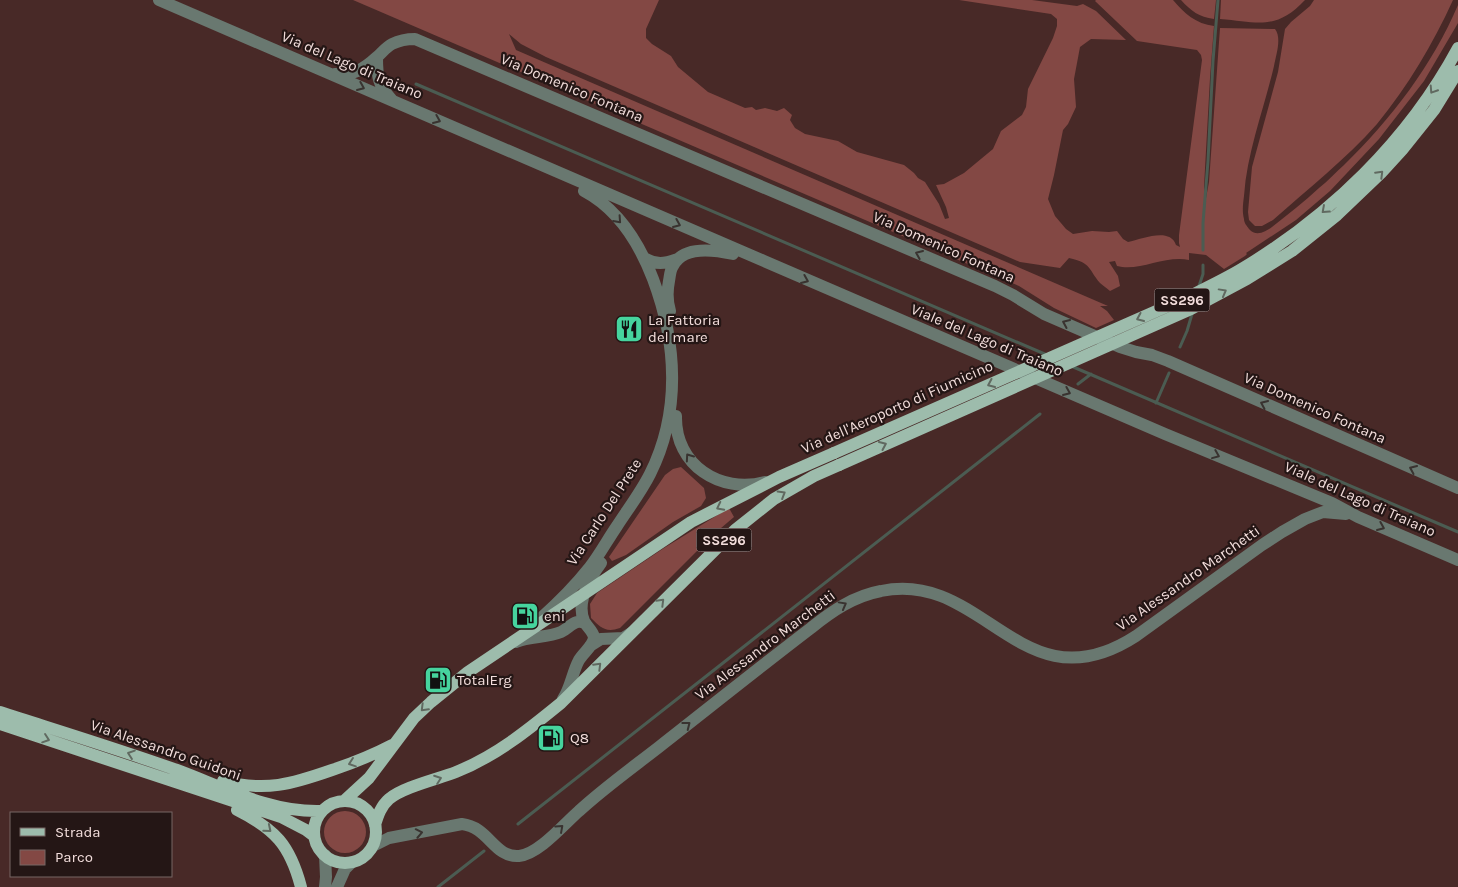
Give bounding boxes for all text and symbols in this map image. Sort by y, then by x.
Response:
street label: Via del Lago di Traiano [279,27,425,103]
street label: Via Domenico Fontana [498,50,646,126]
one-way arrow [356,81,365,92]
one-way arrow [1430,84,1439,93]
one-way arrow [432,113,441,124]
one-way arrow [1374,171,1383,180]
one-way arrow [1321,204,1330,213]
street label: Via Domenico Fontana [870,208,1018,286]
one-way arrow [613,214,622,223]
one-way arrow [672,218,681,229]
one-way arrow [915,249,924,260]
one-way arrow [800,273,809,284]
road number: SS296 [1154,288,1210,312]
one-way arrow [1218,289,1227,299]
street label: Viale del Lago di Traiano [908,300,1066,380]
place label: La Fattoria del mare [648,311,720,346]
one-way arrow [1136,312,1145,323]
restaurant icon: La Fattoria del mare [614,314,644,344]
one-way arrow [1062,319,1071,330]
street label: Via dell'Aeroporto di Fiumicino [798,357,996,457]
street label: Via Domenico Fontana [1241,369,1389,447]
one-way arrow [987,377,996,388]
one-way arrow [1062,385,1071,396]
one-way arrow [1260,399,1269,410]
one-way arrow [878,441,887,452]
one-way arrow [1211,449,1220,459]
one-way arrow [686,453,695,463]
street label: Via Carlo Del Prete [563,455,645,569]
street label: Viale del Lago di Traiano [1282,458,1438,540]
one-way arrow [1409,464,1418,475]
one-way arrow [776,491,785,501]
one-way arrow [717,501,726,511]
one-way arrow [1376,521,1385,531]
street label: Via Alessandro Marchetti [1113,522,1263,634]
road number: SS296 [696,528,752,552]
street label: Via Alessandro Marchetti [691,586,839,704]
one-way arrow [655,599,664,608]
fuel station icon: eni [510,601,540,631]
one-way arrow [838,602,847,612]
place label: eni [544,607,565,625]
one-way arrow [592,663,601,672]
fuel station icon: TotalErg [423,665,453,695]
place label: TotalErg [457,671,512,689]
one-way arrow [421,702,430,711]
street label: Via Alessandro Guidoni [88,716,244,784]
fuel station icon: Q8 [536,723,566,753]
one-way arrow [681,723,690,731]
place label: Q8 [570,729,589,747]
one-way arrow [41,734,50,744]
one-way arrow [127,750,135,760]
one-way arrow [348,758,356,768]
one-way arrow [433,774,442,784]
legend [10,812,172,877]
text: Strada [55,823,101,841]
one-way arrow [262,823,271,832]
one-way arrow [555,824,564,833]
one-way arrow [415,828,424,838]
text: Parco [55,848,93,866]

